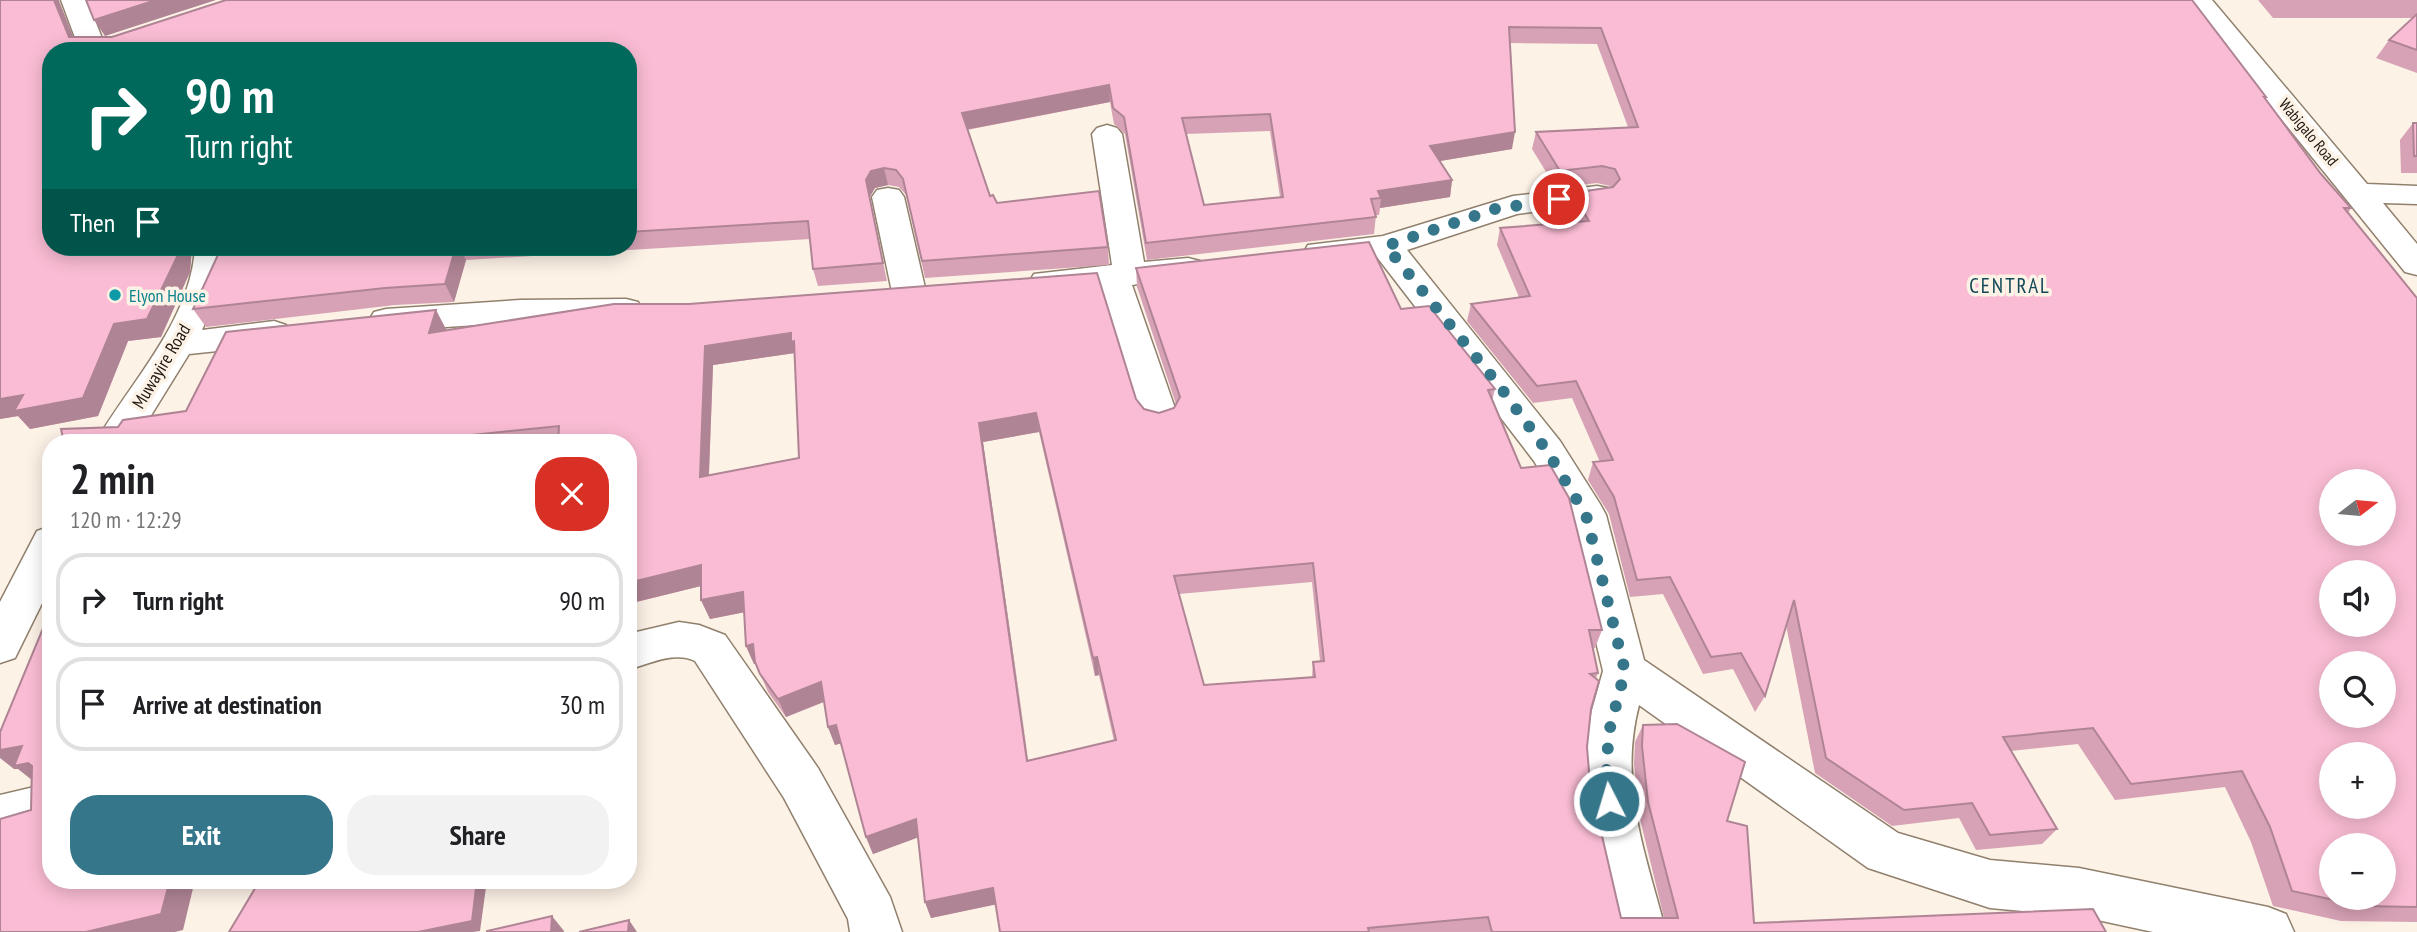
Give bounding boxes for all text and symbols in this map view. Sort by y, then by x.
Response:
text: 90 m [185,63,274,127]
icon: right [70,70,161,161]
street label: Wabigalo Road [2275,94,2343,170]
text: Turn right [185,125,293,167]
pin [1529,169,1589,229]
icon: arrive [1540,180,1578,218]
icon: arrive [129,203,167,241]
text: Then [70,206,115,239]
district label: CENTRAL [1969,272,2051,299]
place label: Elyon House [129,284,206,307]
marker: Elyon House [107,287,123,303]
street label: Muwayire Road [127,320,195,412]
text: 2 min [70,451,155,506]
button: close [535,457,609,531]
north arrow [2319,469,2396,546]
map controls [2319,469,2396,910]
text: 120 m · 12:29 [70,505,182,534]
button: sound [2319,560,2396,637]
icon: right [74,581,112,619]
text: Turn right [133,584,224,617]
text: 90 m [559,584,605,617]
button: search [2319,651,2396,728]
icon: arrive [74,685,112,723]
text: Arrive at destination [133,688,322,721]
text: 30 m [559,688,605,721]
button: + [2319,742,2396,819]
position arrow [1572,764,1646,838]
button: Exit [70,795,333,875]
button: Share [347,795,609,875]
button: − [2319,833,2396,910]

